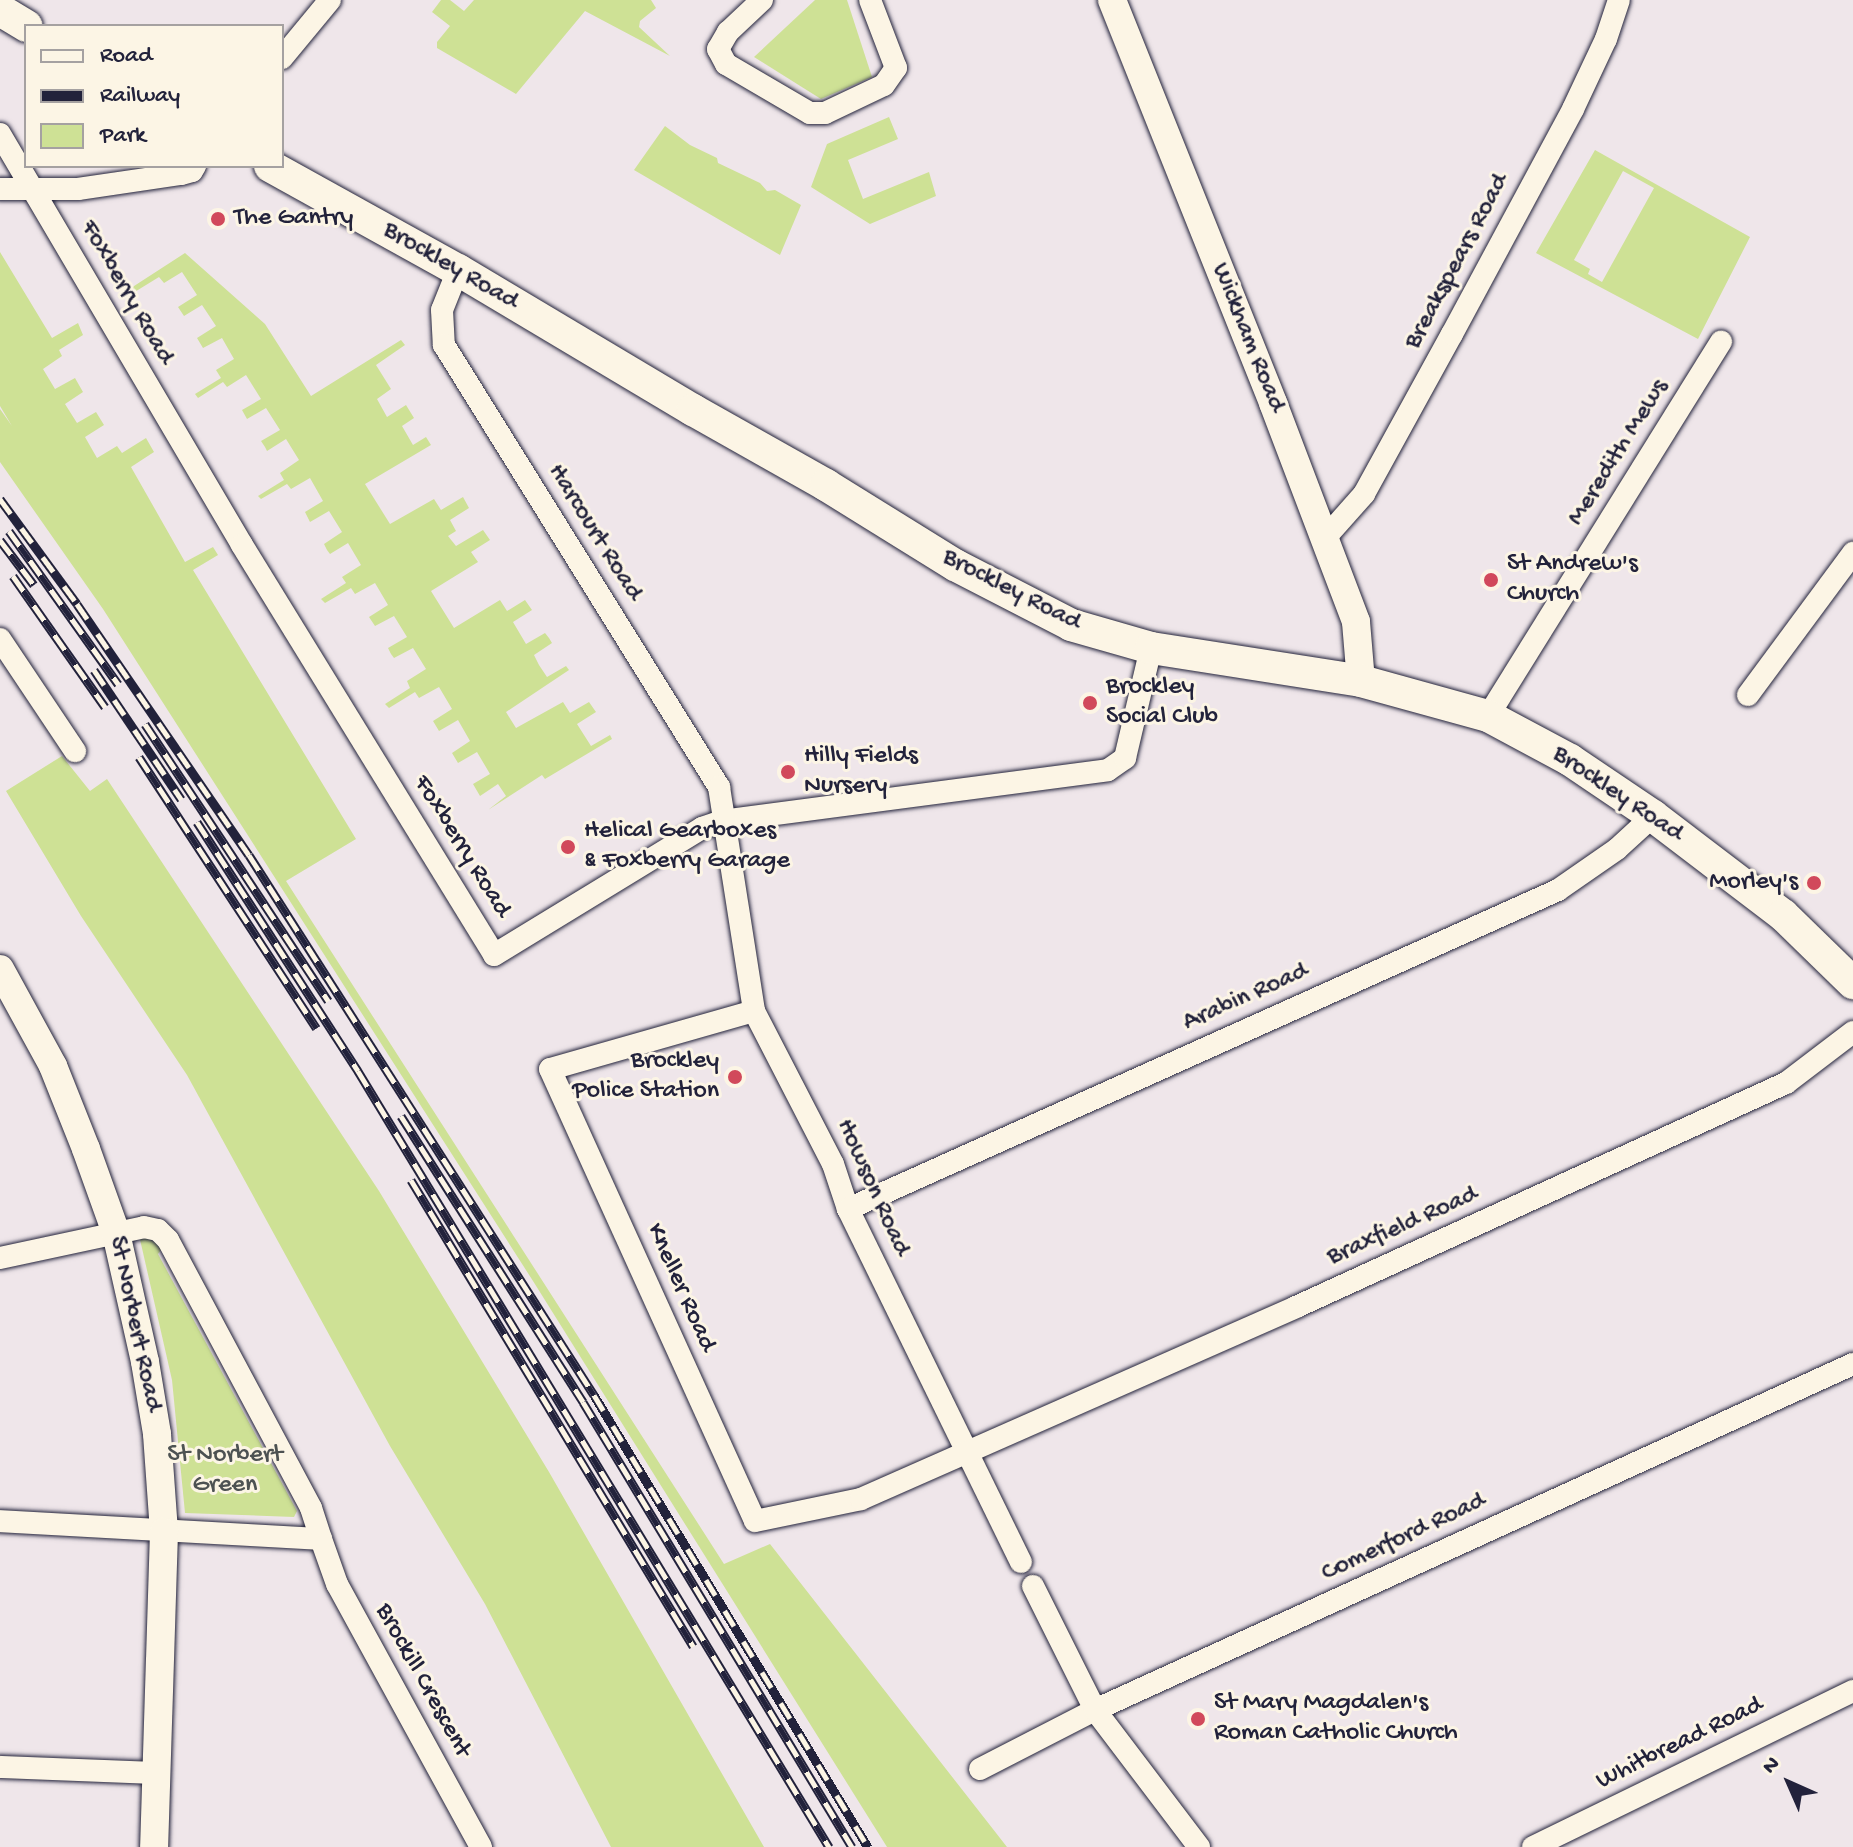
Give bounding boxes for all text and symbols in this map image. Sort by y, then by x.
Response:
legend [24,24,284,168]
text: Road [100,42,152,71]
text: Railway [100,82,180,111]
text: Park [100,122,146,151]
street label: Breakspears Road [1399,169,1517,355]
place label: The Gantry [234,203,353,235]
marker: The Gantry [209,210,227,228]
street label: Foxberry Road [72,215,180,371]
street label: Brockley Road [377,216,523,318]
street label: Wickham Road [1203,259,1291,417]
street label: Meredith Mews [1562,374,1676,532]
street label: Harcourt Road [539,459,649,607]
street label: Brockley Road [937,543,1085,639]
place label: St Andrew's Church [1507,549,1638,610]
marker: St Andrew's Church [1482,571,1500,589]
place label: Brockley Social Club [1106,672,1218,734]
marker: Brockley Social Club [1081,694,1099,712]
street label: Brockley Road [1546,740,1688,850]
place label: Hilly Fields Nursery [804,741,918,802]
marker: Hilly Fields Nursery [779,763,797,781]
street label: Foxberry Road [405,770,517,924]
place label: Helical Gearboxes & Foxberry Garage [584,816,790,878]
marker: Helical Gearboxes & Foxberry Garage [559,838,577,856]
place label: Morley's [1709,867,1798,899]
marker: Morley's [1805,874,1823,892]
street label: Arabin Road [1179,957,1313,1039]
place label: Brockley Police Station [572,1046,719,1108]
marker: Brockley Police Station [726,1068,744,1086]
street label: Howson Road [828,1115,916,1261]
street label: Braxfield Road [1323,1180,1483,1274]
street label: Kneller Road [638,1219,722,1357]
street label: St Norbert Road [100,1234,168,1414]
park label: St Norbert Green [167,1440,283,1502]
street label: Comerford Road [1317,1486,1491,1590]
street label: Brockill Crescent [367,1599,477,1763]
place label: St Mary Magdalen's Roman Catholic Church [1214,1688,1458,1750]
street label: Whitbread Road [1592,1690,1768,1798]
marker: St Mary Magdalen's Roman Catholic Church [1189,1710,1207,1728]
north arrow [1749,1743,1829,1823]
text: N [1758,1752,1786,1780]

